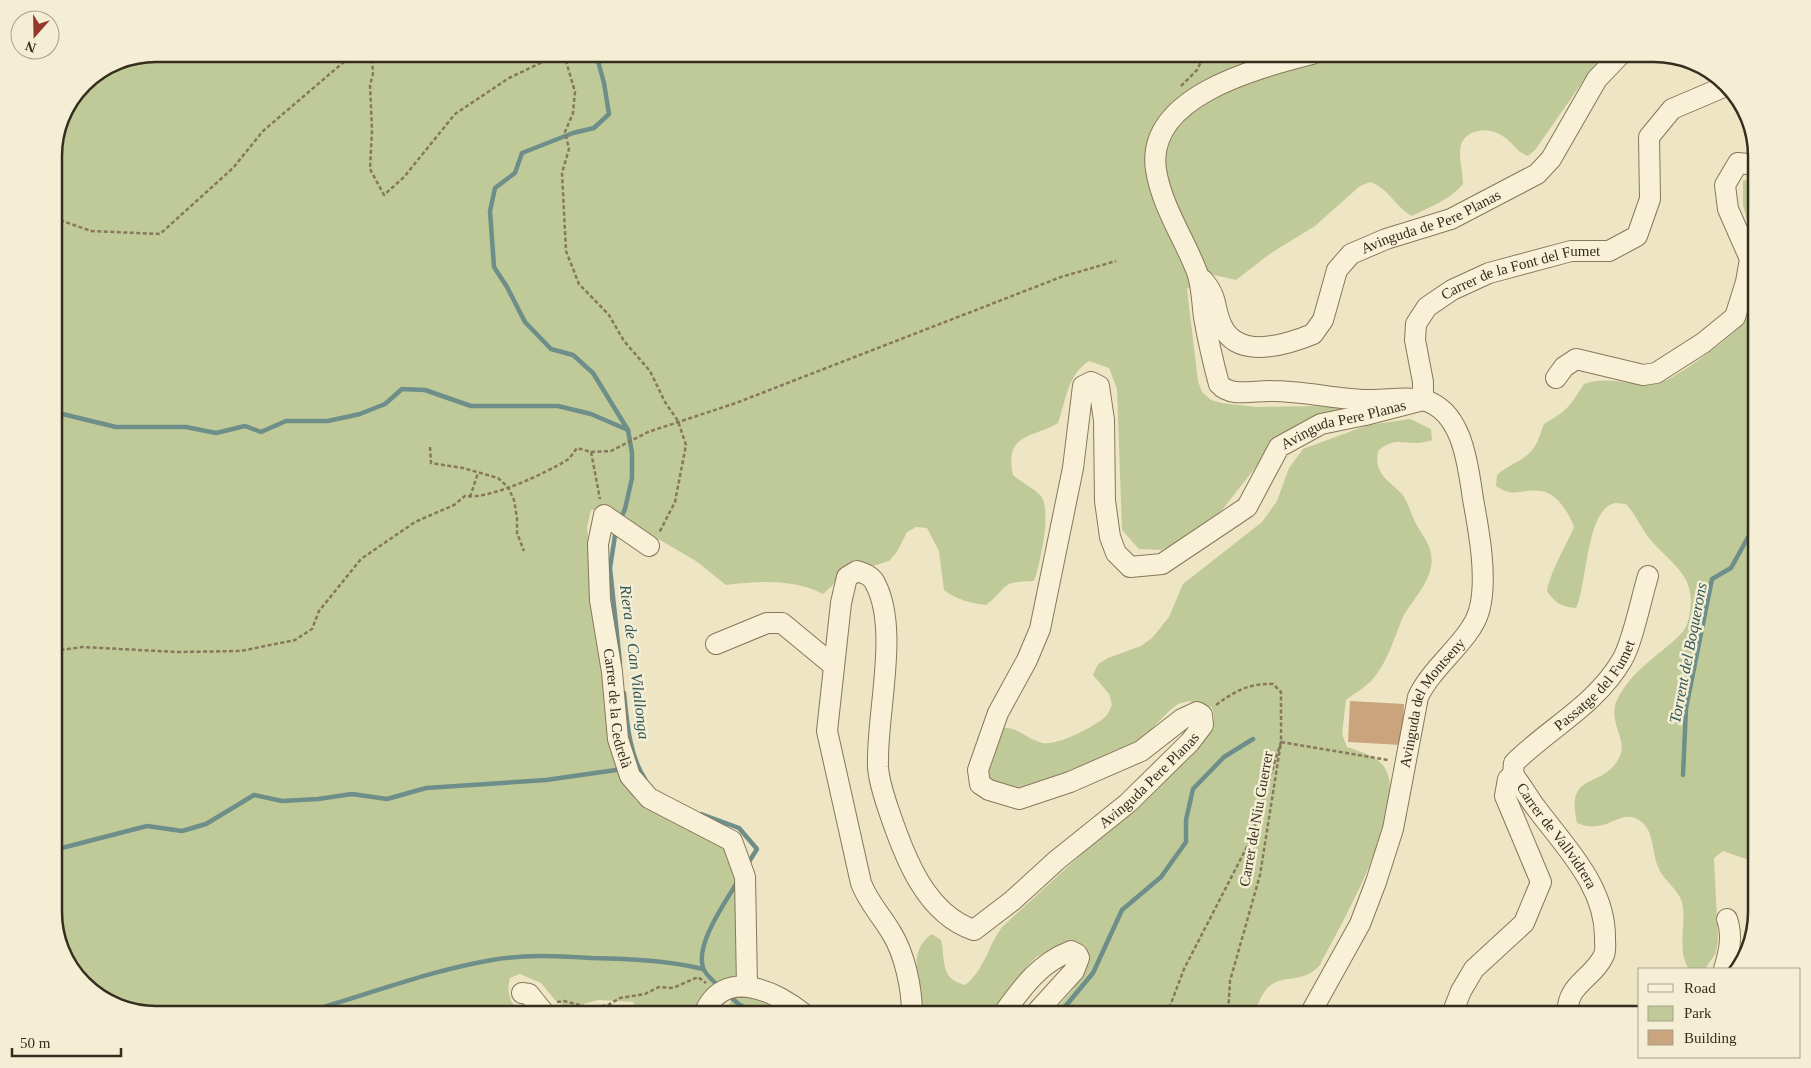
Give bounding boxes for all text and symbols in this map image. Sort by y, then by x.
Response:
north arrow [10,10,60,60]
text: N [23,38,38,56]
street label: Avinguda de Pere Planas [1359,186,1504,257]
street label: Carrer de la Font del Fumet [1438,243,1601,303]
street label: Avinguda Pere Planas [1278,397,1408,452]
water label: Torrent del Boquerons [1666,581,1711,725]
water label: Riera de Can Vilallonga [616,583,653,740]
street label: Avinguda del Montseny [1397,635,1468,769]
street label: Passatge del Fumet [1551,637,1638,734]
street label: Carrer de la Cedrelà [600,647,635,770]
street label: Avinguda Pere Planas [1096,729,1202,831]
street label: Carrer del Niu Guerrer [1236,750,1276,888]
street label: Carrer de Vallvidrera [1514,780,1600,892]
legend [1638,968,1801,1058]
text: Road [1684,980,1716,996]
text: Park [1684,1005,1712,1021]
scale bar [12,1026,121,1058]
text: Building [1684,1030,1737,1046]
text: 50 m [20,1035,51,1051]

